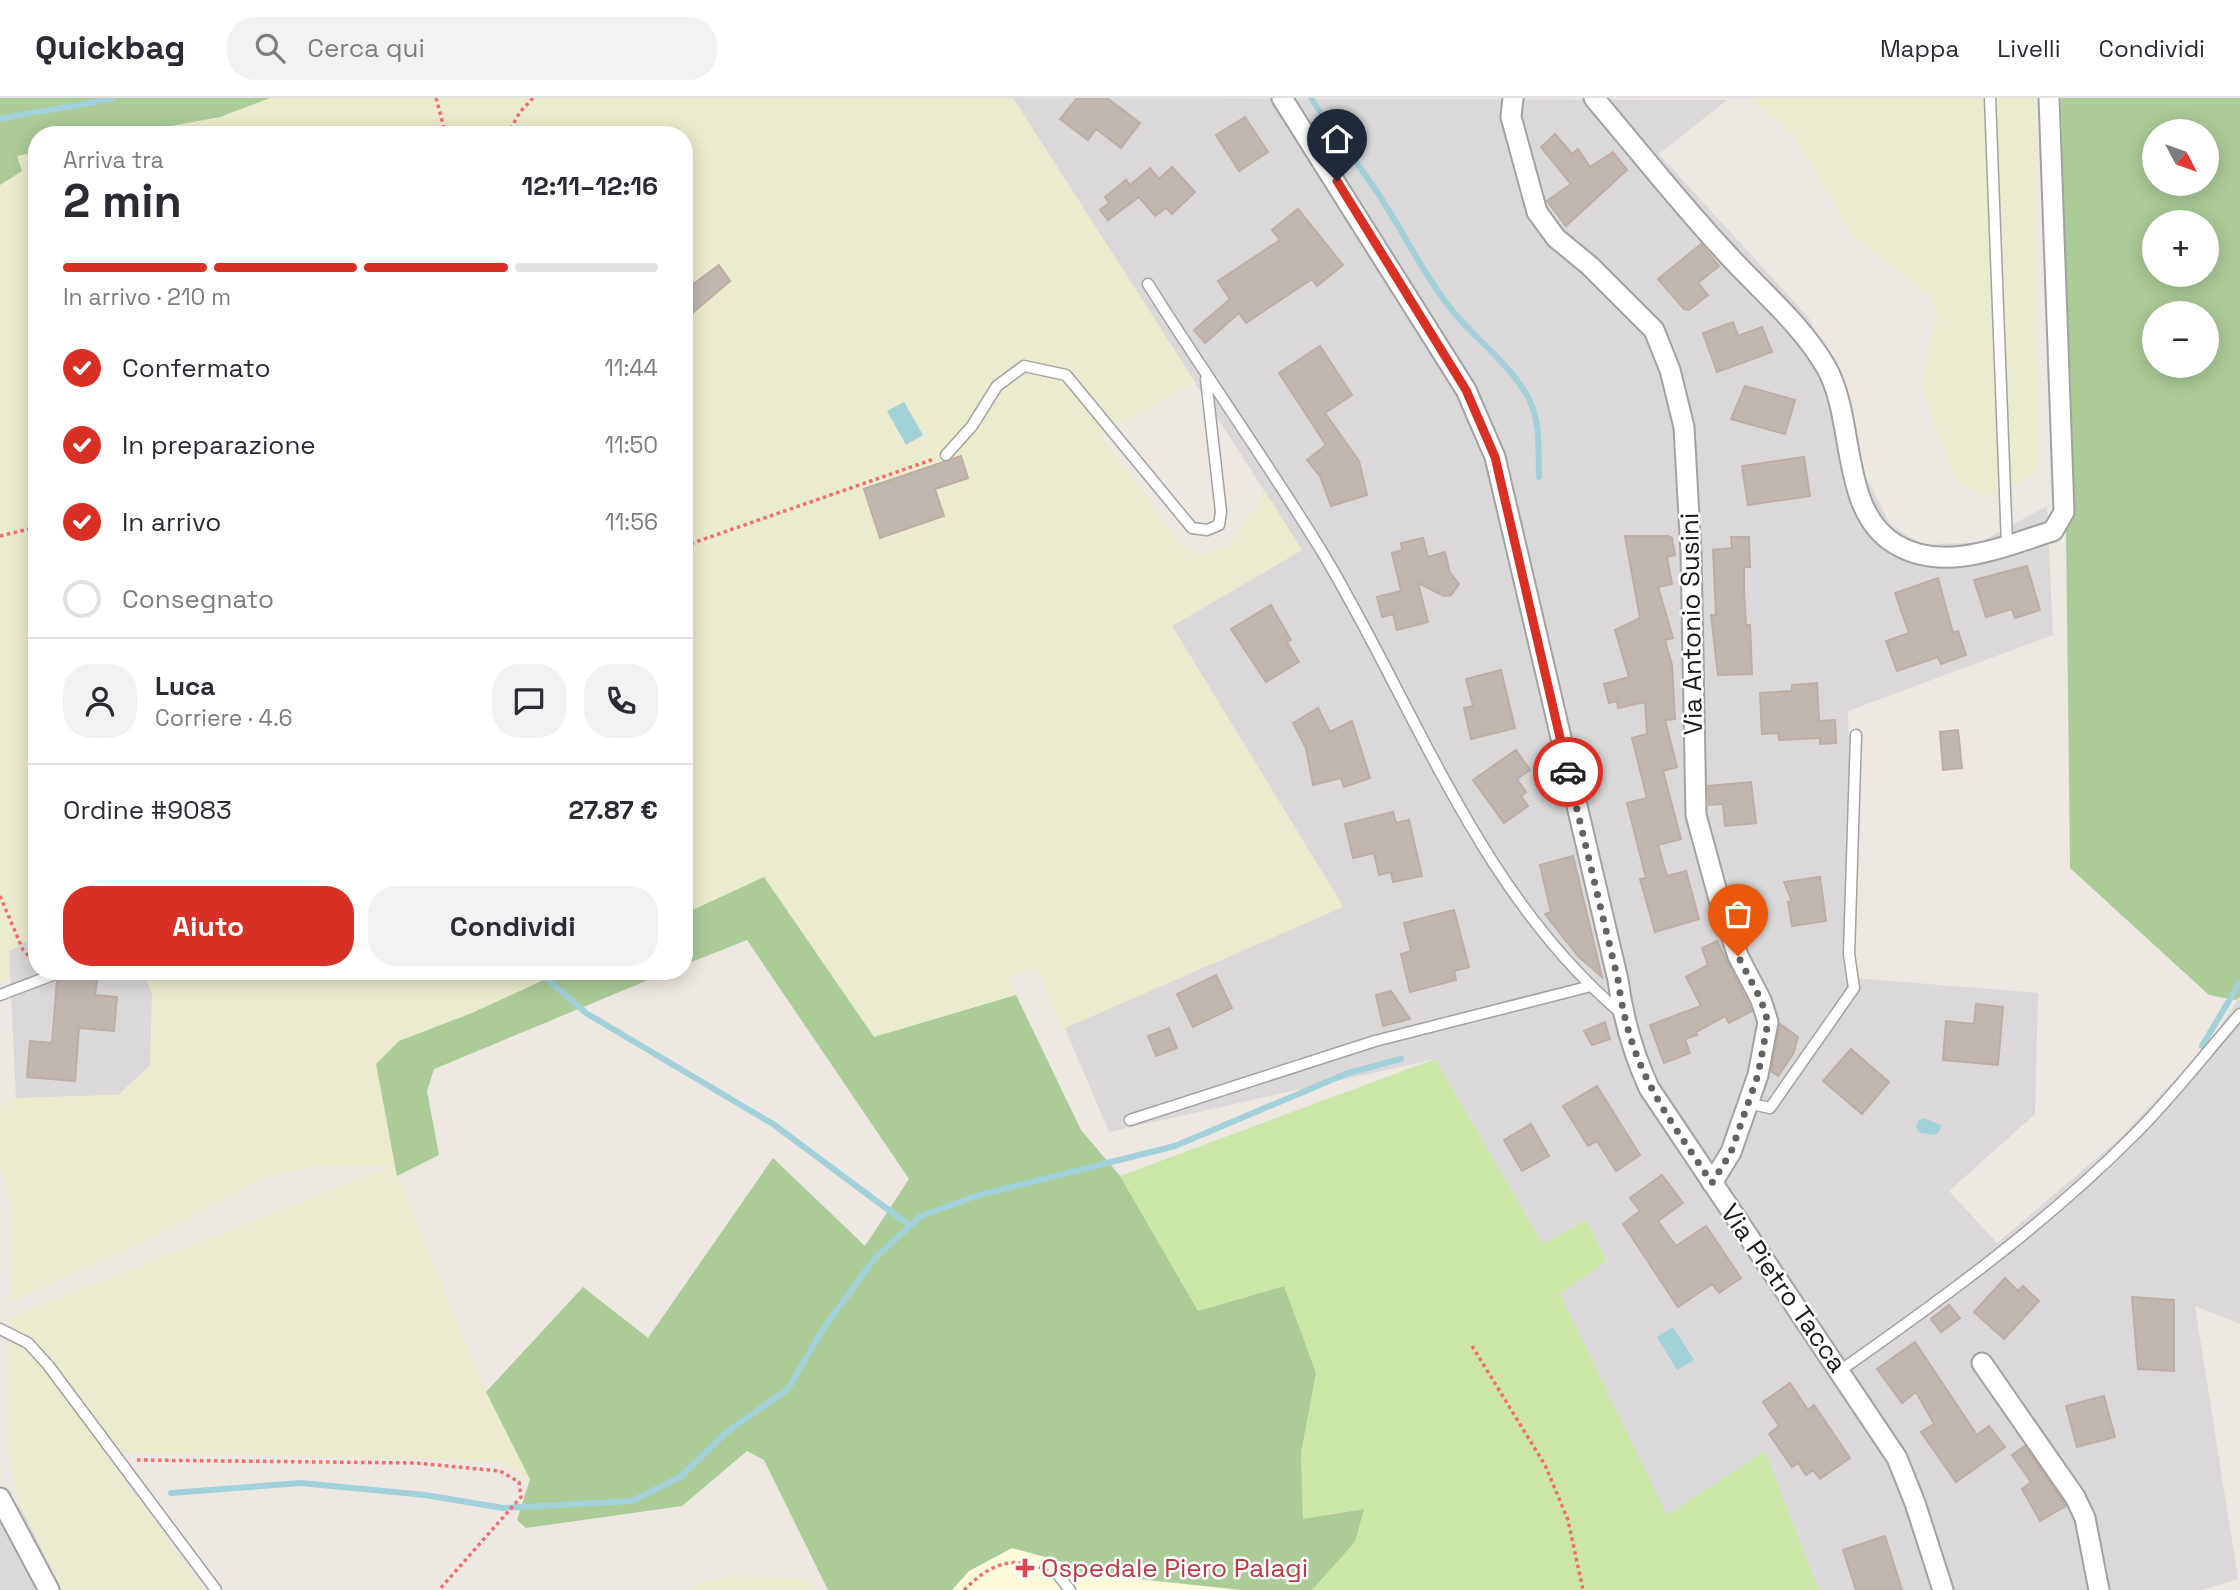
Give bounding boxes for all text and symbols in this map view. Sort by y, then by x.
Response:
search box [227,17,717,80]
text: Quickbag [35,27,185,69]
icon: search [251,29,289,67]
text: Cerca qui [307,31,425,65]
text: Mappa [1880,33,1959,64]
text: Livelli [1997,33,2061,64]
text: Condividi [2099,33,2205,64]
pin [1307,109,1367,181]
north arrow [2142,119,2219,196]
map controls [2142,119,2219,378]
icon: home [1318,120,1356,158]
text: Arriva tra [63,145,164,175]
text: 12:11–12:16 [522,169,658,203]
text: 2 min [63,172,182,230]
button: + [2142,210,2219,287]
text: In arrivo · 210 m [63,282,231,312]
button: − [2142,301,2219,378]
icon: check [63,349,101,387]
text: Confermato [122,351,270,385]
text: 11:44 [604,353,658,383]
icon: check [63,426,101,464]
text: In preparazione [122,428,316,462]
text: 11:50 [604,430,658,460]
icon: check [63,503,101,541]
text: In arrivo [122,505,221,539]
text: 11:56 [605,507,658,537]
street label: Via Antonio Susini [1672,512,1710,736]
text: Consegnato [122,582,274,616]
button: person [63,664,137,738]
button: chat [492,664,566,738]
button: phone [584,664,658,738]
text: Luca [155,669,215,703]
text: Corriere · 4.6 [155,703,293,733]
courier [1533,737,1603,807]
icon: car [1549,753,1587,791]
text: Ordine #9083 [63,793,232,827]
text: 27.87 € [568,793,658,827]
pin [1708,884,1768,956]
button: Aiuto [63,886,354,966]
button: Condividi [368,886,658,966]
icon: bag [1719,895,1757,933]
street label: Via Pietro Tacca [1713,1197,1855,1379]
place label: Ospedale Piero Palagi [1041,1551,1308,1585]
marker: Ospedale Piero Palagi [1015,1558,1035,1578]

